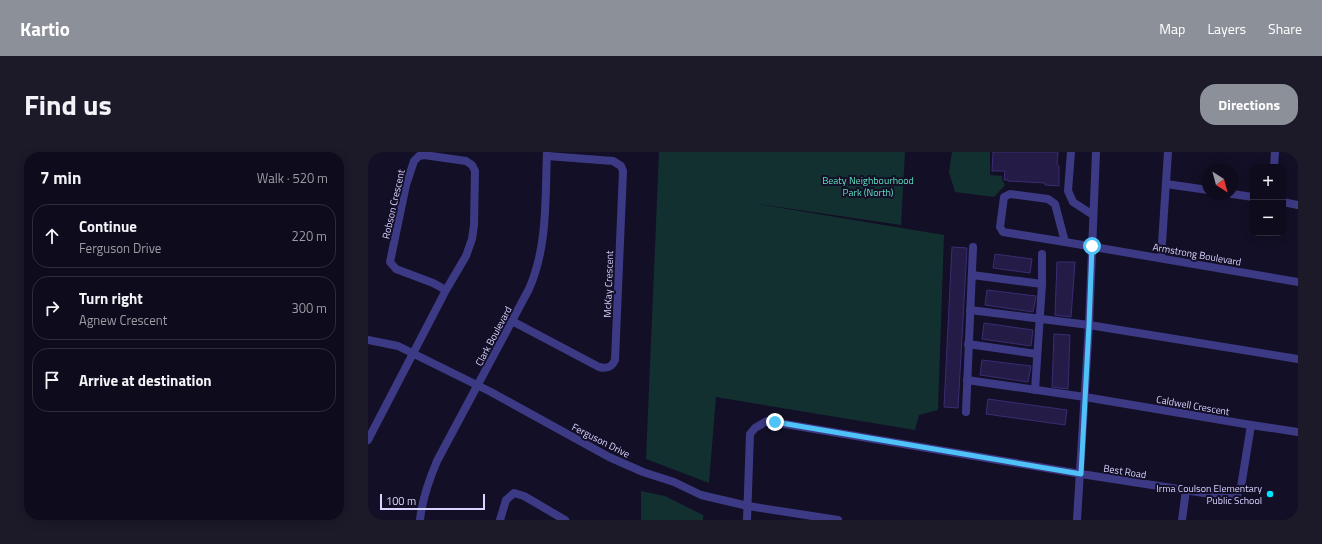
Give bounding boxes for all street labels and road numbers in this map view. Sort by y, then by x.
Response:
street label: Robson Crescent [378,167,409,240]
street label: Armstrong Boulevard [1151,239,1242,270]
street label: McKay Crescent [600,250,617,318]
street label: Clark Boulevard [471,304,515,369]
street label: Caldwell Crescent [1155,392,1231,419]
street label: Ferguson Drive [569,419,632,462]
street label: Best Road [1102,461,1147,482]

